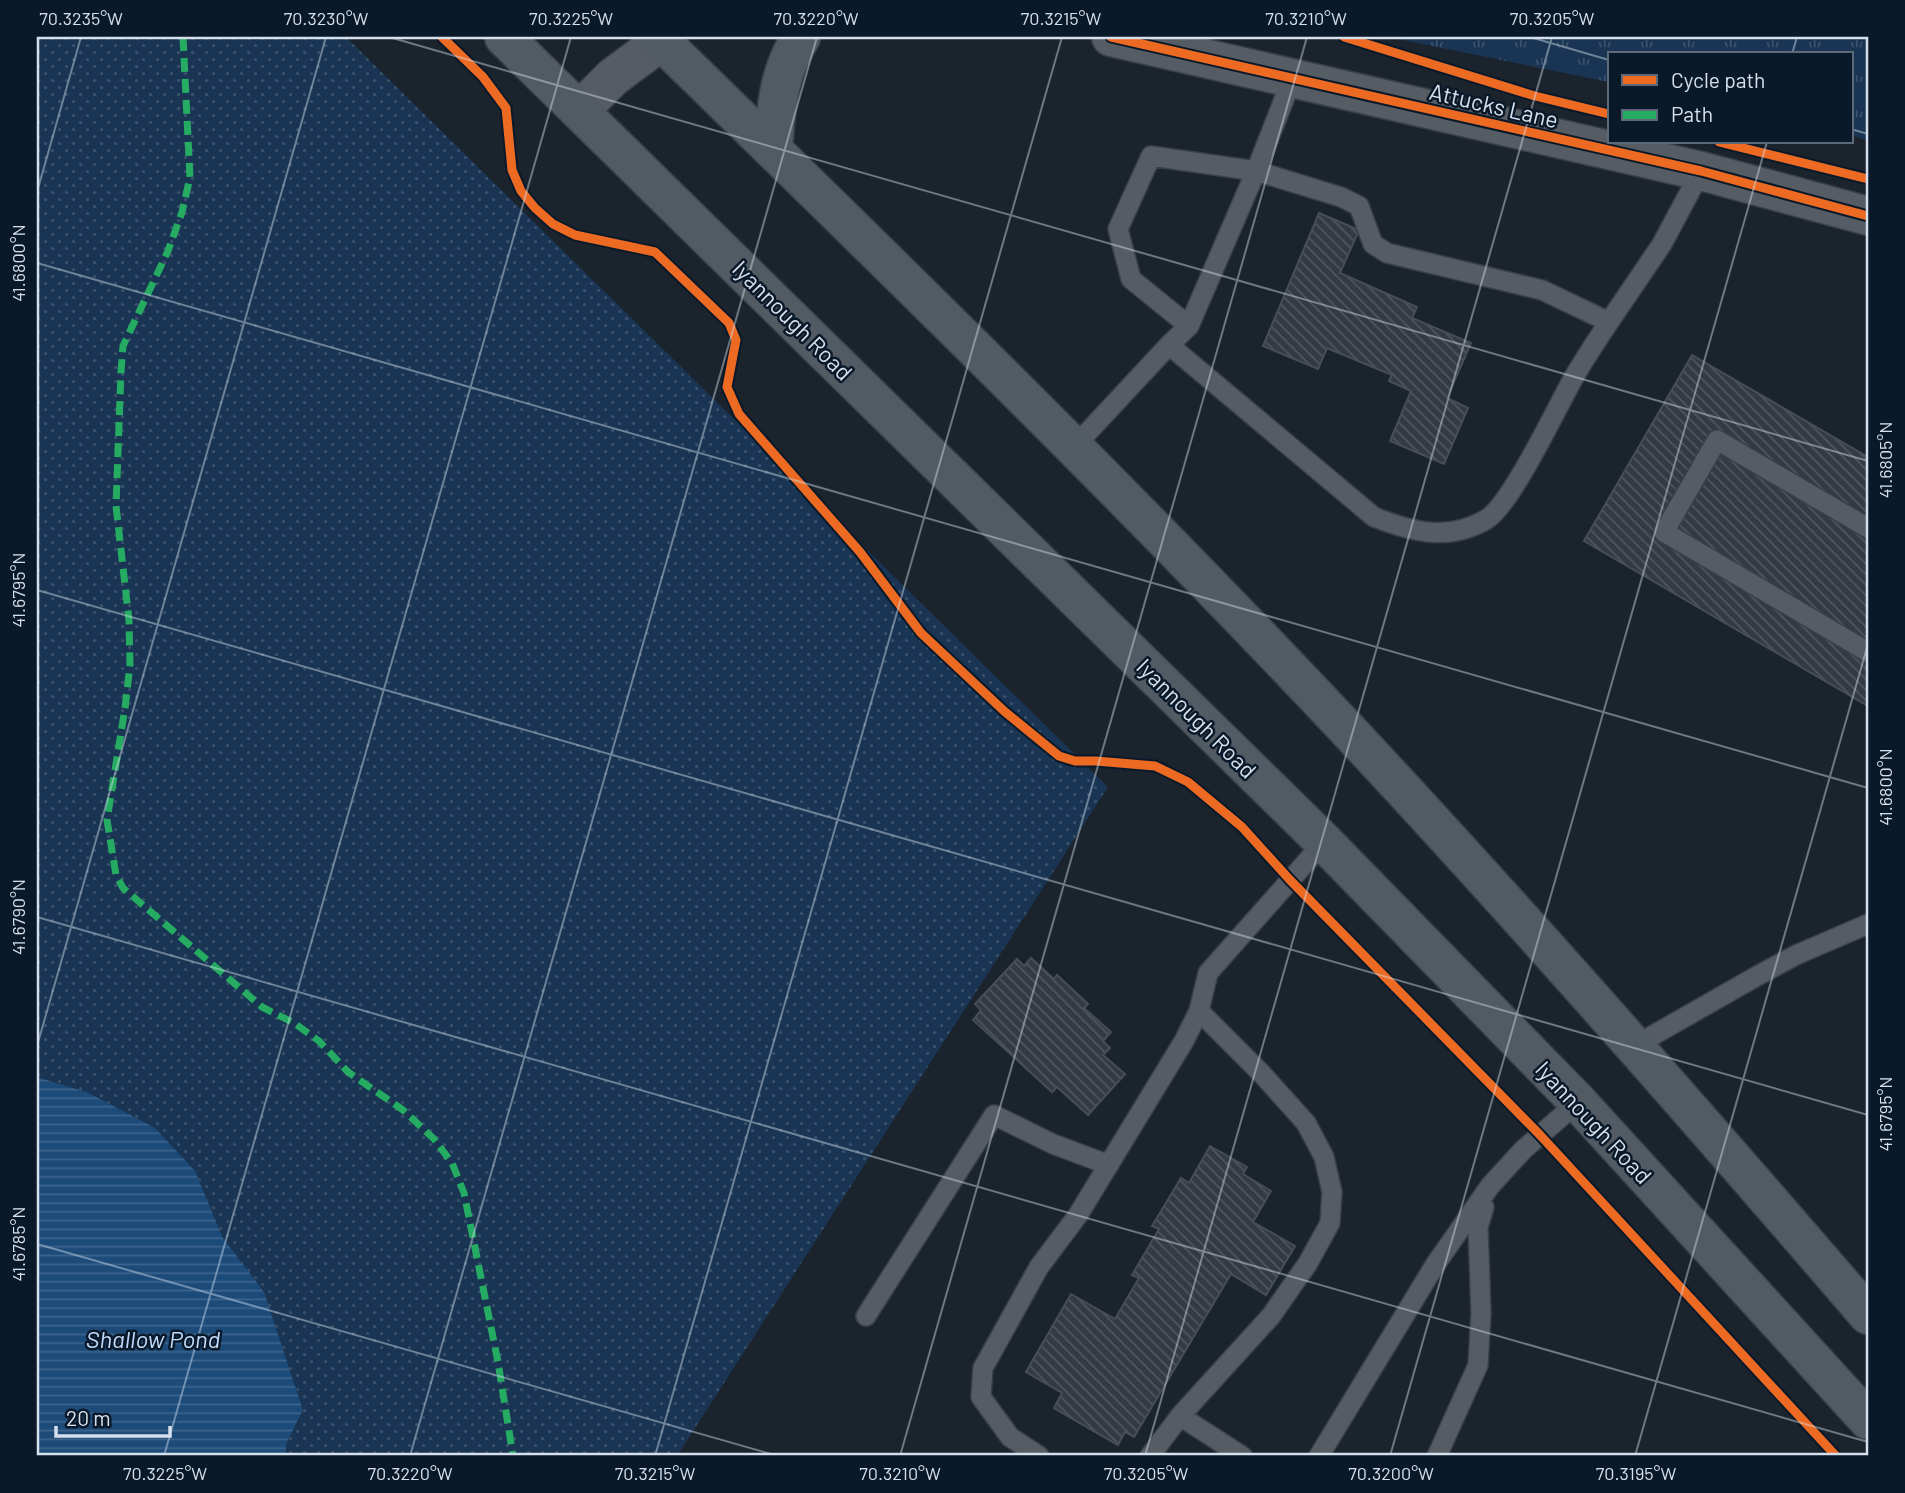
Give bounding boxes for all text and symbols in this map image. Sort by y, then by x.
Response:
text: 70.3235°W [39,7,123,29]
text: 70.3230°W [284,7,368,29]
text: 70.3225°W [529,7,613,29]
text: 70.3220°W [773,7,859,29]
text: 70.3215°W [1021,7,1101,29]
text: 70.3210°W [1265,7,1347,29]
text: 70.3205°W [1510,7,1595,29]
legend [1608,52,1853,144]
text: Cycle path [1671,67,1765,92]
street label: Attucks Lane [1427,77,1561,133]
text: Path [1671,101,1713,126]
text: 41.6800°N [7,224,29,302]
street label: Iyannough Road [727,254,859,386]
text: 41.6805°N [1874,422,1896,498]
text: 41.6795°N [7,552,29,628]
street label: Iyannough Road [1131,652,1263,784]
text: 41.6800°N [1874,748,1896,826]
text: 41.6790°N [7,879,29,955]
street label: Iyannough Road [1530,1055,1658,1189]
text: 41.6795°N [1874,1076,1896,1152]
text: 41.6785°N [7,1206,29,1282]
water label: Shallow Pond [86,1324,220,1353]
scale bar [56,1395,170,1439]
text: 20 m [66,1405,111,1430]
text: 70.3225°W [123,1462,207,1484]
text: 70.3220°W [367,1462,453,1484]
text: 70.3215°W [615,1462,695,1484]
text: 70.3210°W [859,1462,941,1484]
text: 70.3205°W [1104,1462,1189,1484]
text: 70.3200°W [1348,1462,1434,1484]
text: 70.3195°W [1596,1462,1676,1484]

